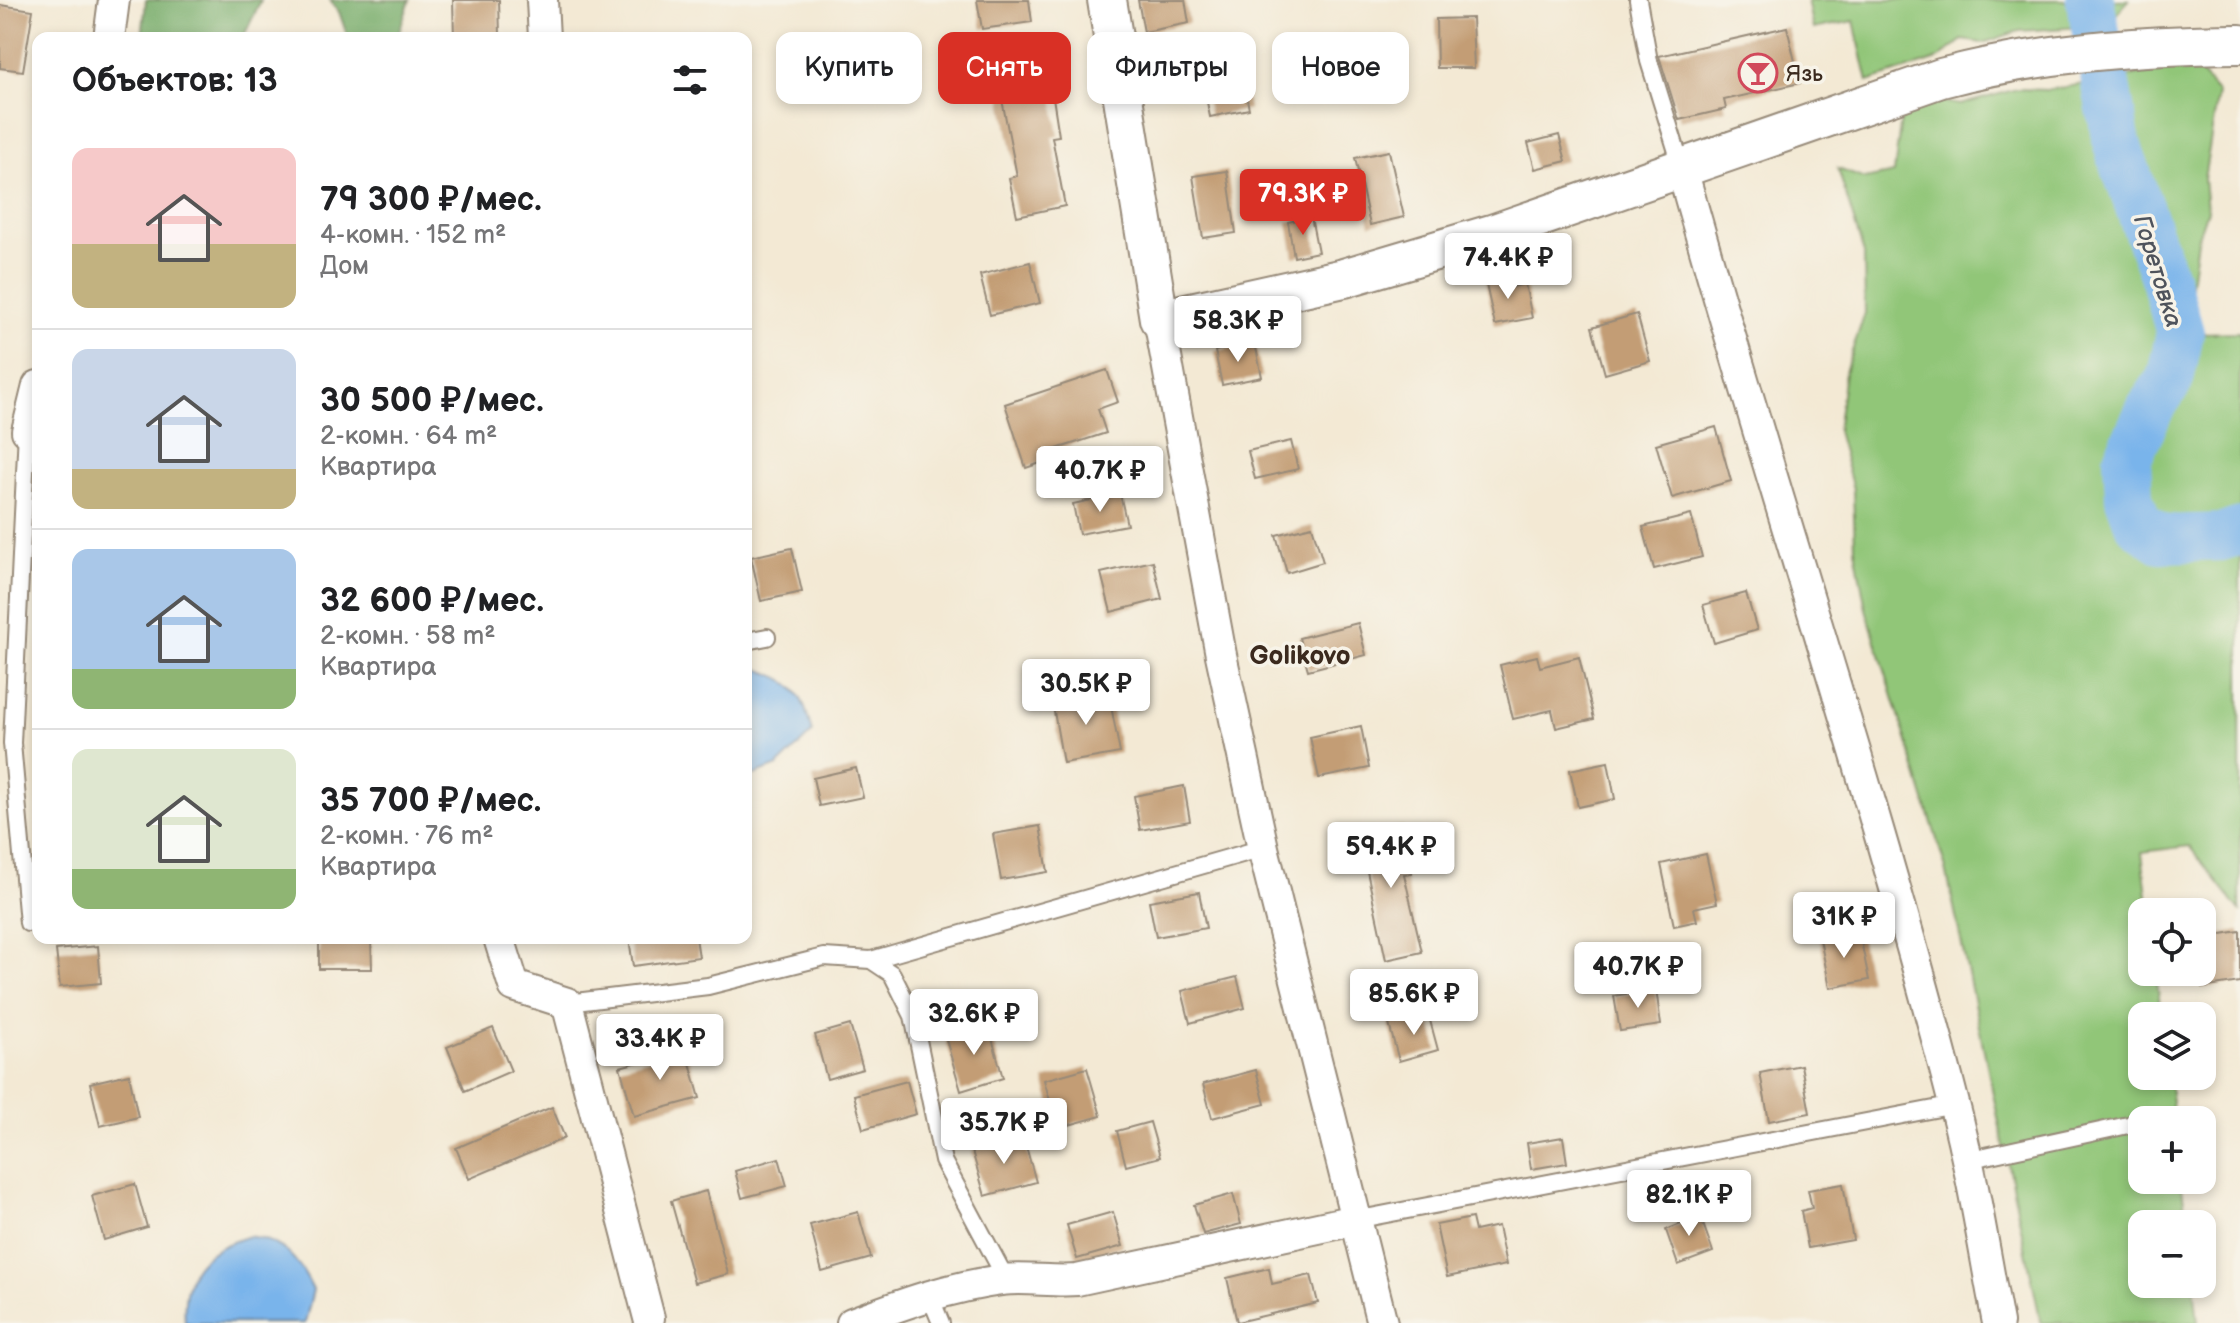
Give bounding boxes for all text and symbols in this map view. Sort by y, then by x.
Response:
chip: Купить [776,32,922,104]
chip: Снять [938,32,1071,104]
chip: Фильтры [1087,32,1256,104]
chip: Новое [1272,32,1409,104]
bar icon: Язь [1737,52,1779,94]
icon: filters [668,58,712,102]
text: Объектов: 13 [72,60,278,101]
place label: Язь [1786,61,1823,88]
pin: 79.3K ₽ [1229,169,1377,237]
text: 79 300 ₽/мес. [320,179,542,220]
text: 79.3K ₽ [1258,179,1348,210]
icon: home [136,180,232,276]
water label: Горетовка [2127,211,2188,331]
text: 4-комн. · 152 m² [320,220,506,251]
pin: 74.4K ₽ [1434,233,1582,301]
text: 74.4K ₽ [1463,243,1553,274]
text: Дом [320,251,369,282]
pin: 58.3K ₽ [1164,296,1312,364]
text: 58.3K ₽ [1192,306,1284,337]
text: 30 500 ₽/мес. [320,380,544,421]
icon: home [136,381,232,477]
text: 2-комн. · 64 m² [320,421,497,452]
pin: 40.7K ₽ [1026,446,1174,514]
text: Квартира [320,452,437,483]
text: 40.7K ₽ [1054,456,1146,487]
text: 32 600 ₽/мес. [320,580,544,621]
icon: home [136,581,232,677]
text: 2-комн. · 58 m² [320,621,496,652]
district label: Golikovo [1249,641,1351,672]
text: Квартира [320,652,437,683]
pin: 30.5K ₽ [1012,659,1160,727]
text: 30.5K ₽ [1040,669,1132,700]
text: 35 700 ₽/мес. [320,780,541,821]
icon: home [136,781,232,877]
text: 2-комн. · 76 m² [320,821,493,852]
pin: 59.4K ₽ [1317,822,1465,890]
text: 59.4K ₽ [1345,832,1437,863]
text: Квартира [320,852,437,883]
pin: 31K ₽ [1788,892,1900,960]
map controls [2128,898,2216,1298]
button: locate [2128,898,2216,986]
text: 31K ₽ [1811,902,1877,933]
pin: 40.7K ₽ [1564,942,1712,1010]
text: 40.7K ₽ [1592,952,1684,983]
pin: 85.6K ₽ [1340,969,1488,1037]
text: 85.6K ₽ [1368,979,1460,1010]
pin: 32.6K ₽ [900,989,1048,1057]
text: 32.6K ₽ [928,999,1020,1030]
button: layers [2128,1002,2216,1090]
pin: 33.4K ₽ [586,1014,734,1082]
text: 33.4K ₽ [614,1024,706,1055]
pin: 35.7K ₽ [930,1098,1078,1166]
button: + [2128,1106,2216,1194]
text: 35.7K ₽ [959,1108,1049,1139]
pin: 82.1K ₽ [1615,1170,1763,1238]
text: 82.1K ₽ [1645,1180,1733,1211]
button: − [2128,1210,2216,1298]

